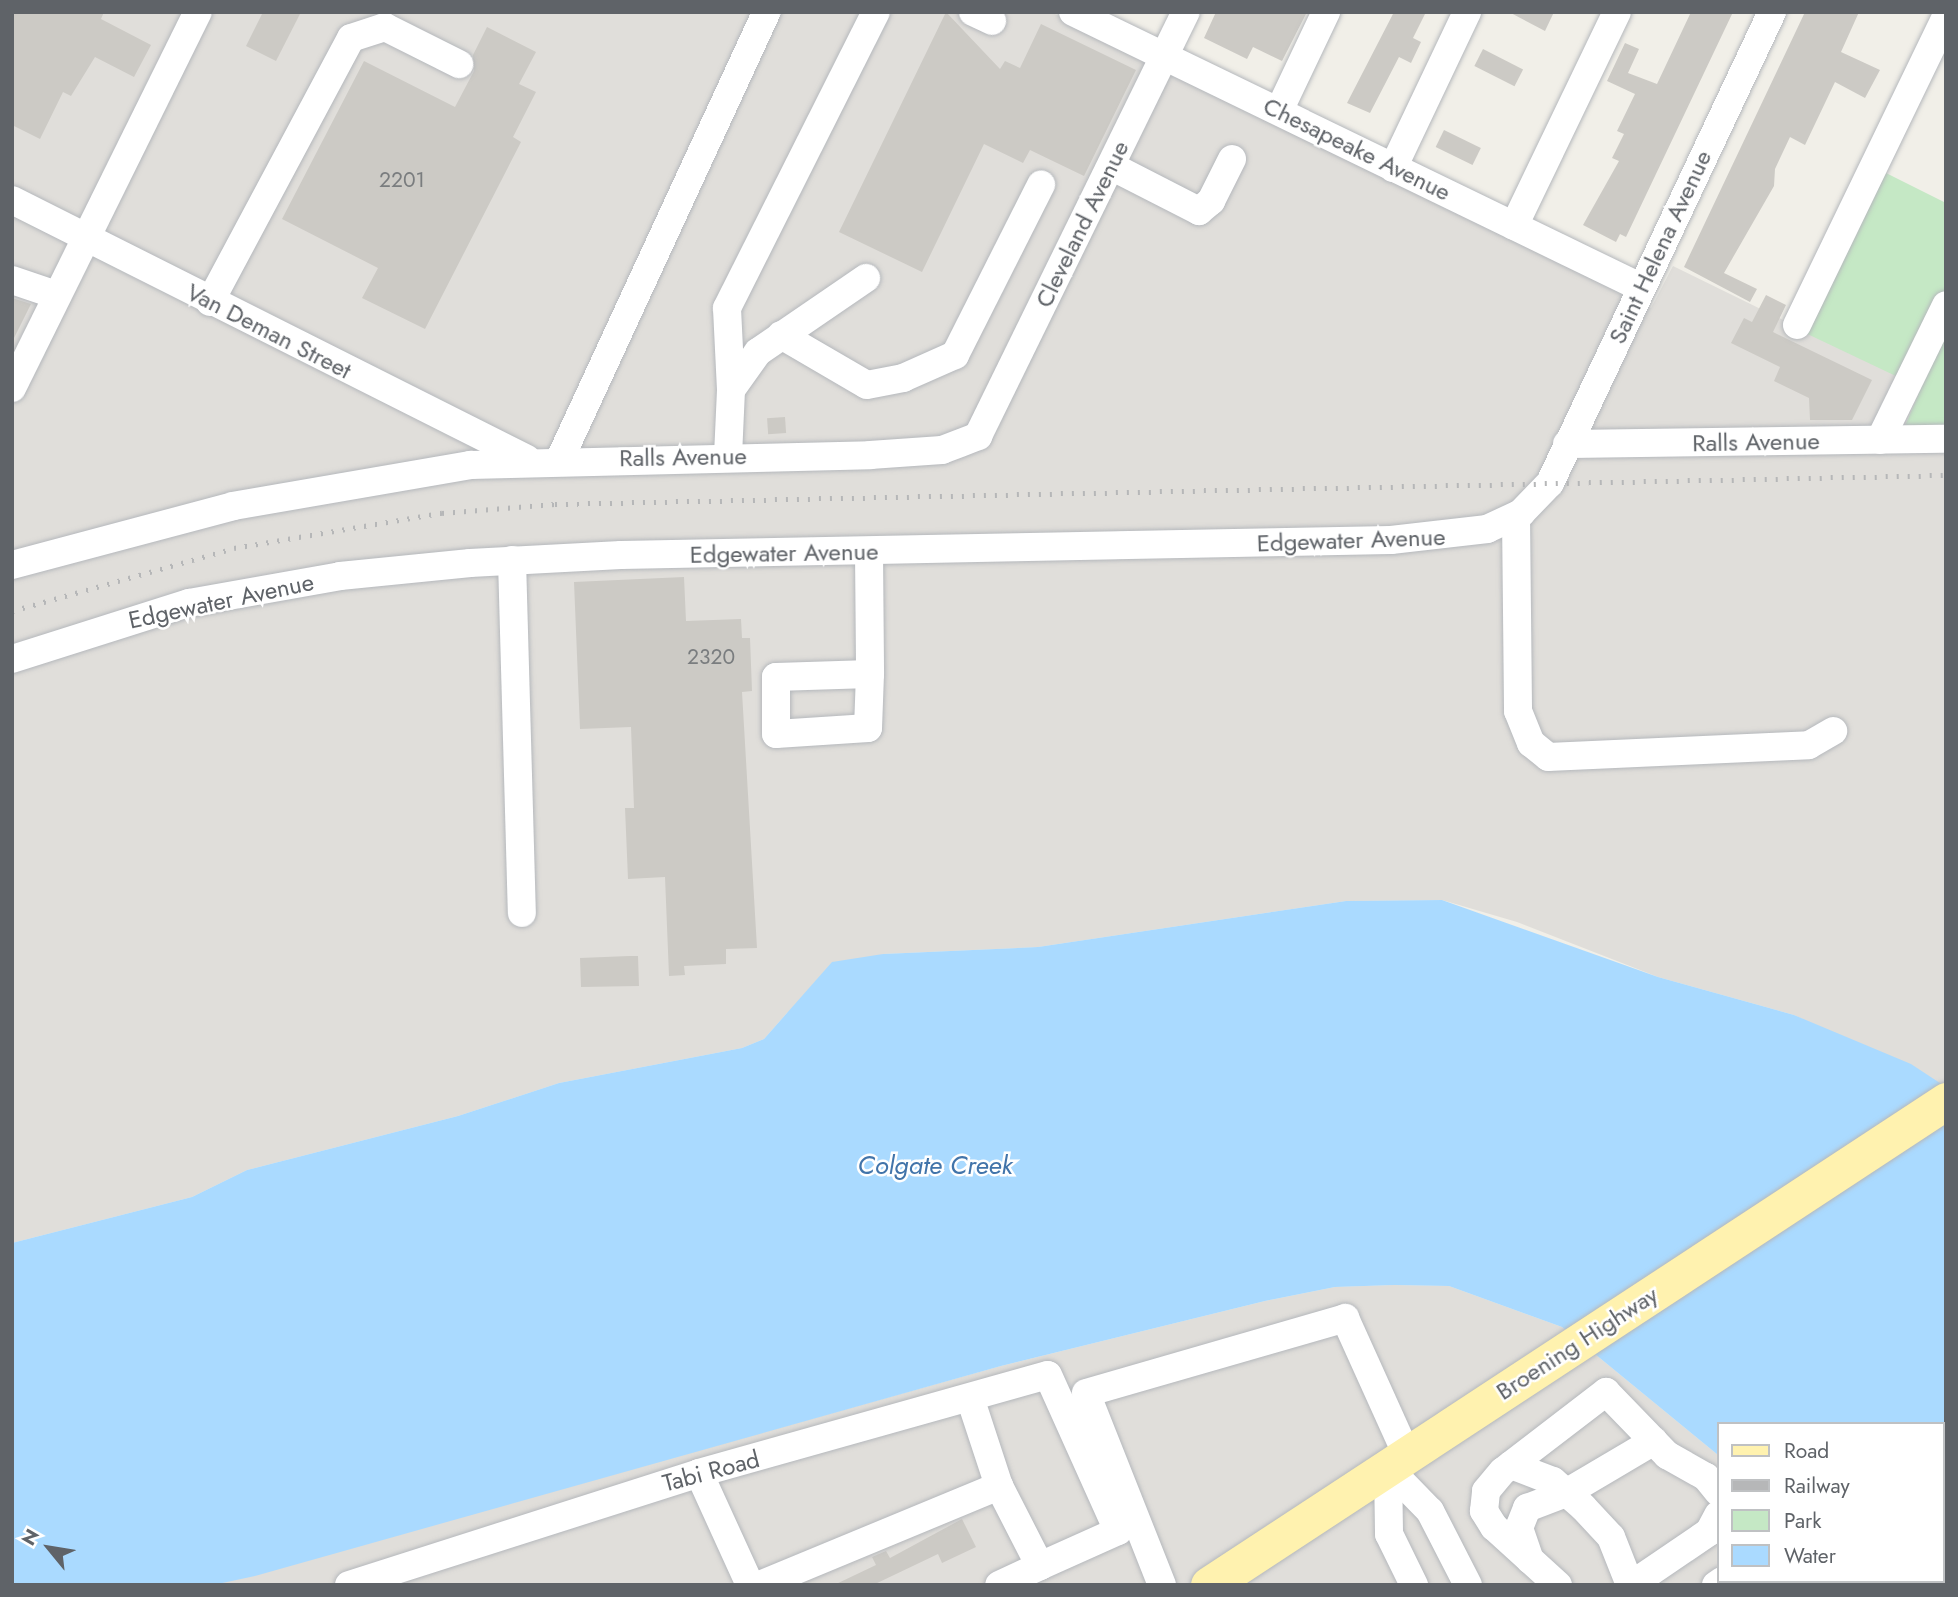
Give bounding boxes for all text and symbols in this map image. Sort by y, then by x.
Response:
street label: Chesapeake Avenue [1259,91,1455,207]
street label: Cleveland Avenue [1029,136,1135,312]
street label: Saint Helena Avenue [1603,146,1717,348]
house number: 2201 [379,167,425,193]
street label: Van Deman Street [182,277,356,385]
street label: Ralls Avenue [1692,426,1820,458]
street label: Ralls Avenue [619,441,747,473]
street label: Edgewater Avenue [1256,522,1446,558]
street label: Edgewater Avenue [689,537,879,569]
street label: Edgewater Avenue [126,567,316,635]
house number: 2320 [687,644,735,670]
water label: Colgate Creek [857,1150,1013,1182]
street label: Broening Highway [1491,1280,1663,1406]
legend [1716,1422,1944,1583]
text: Road [1784,1436,1829,1466]
street label: Tabi Road [659,1444,763,1498]
text: Railway [1784,1471,1850,1501]
text: Park [1784,1506,1821,1536]
north arrow [14,1513,84,1583]
text: N [15,1524,46,1551]
text: Water [1784,1541,1836,1571]

